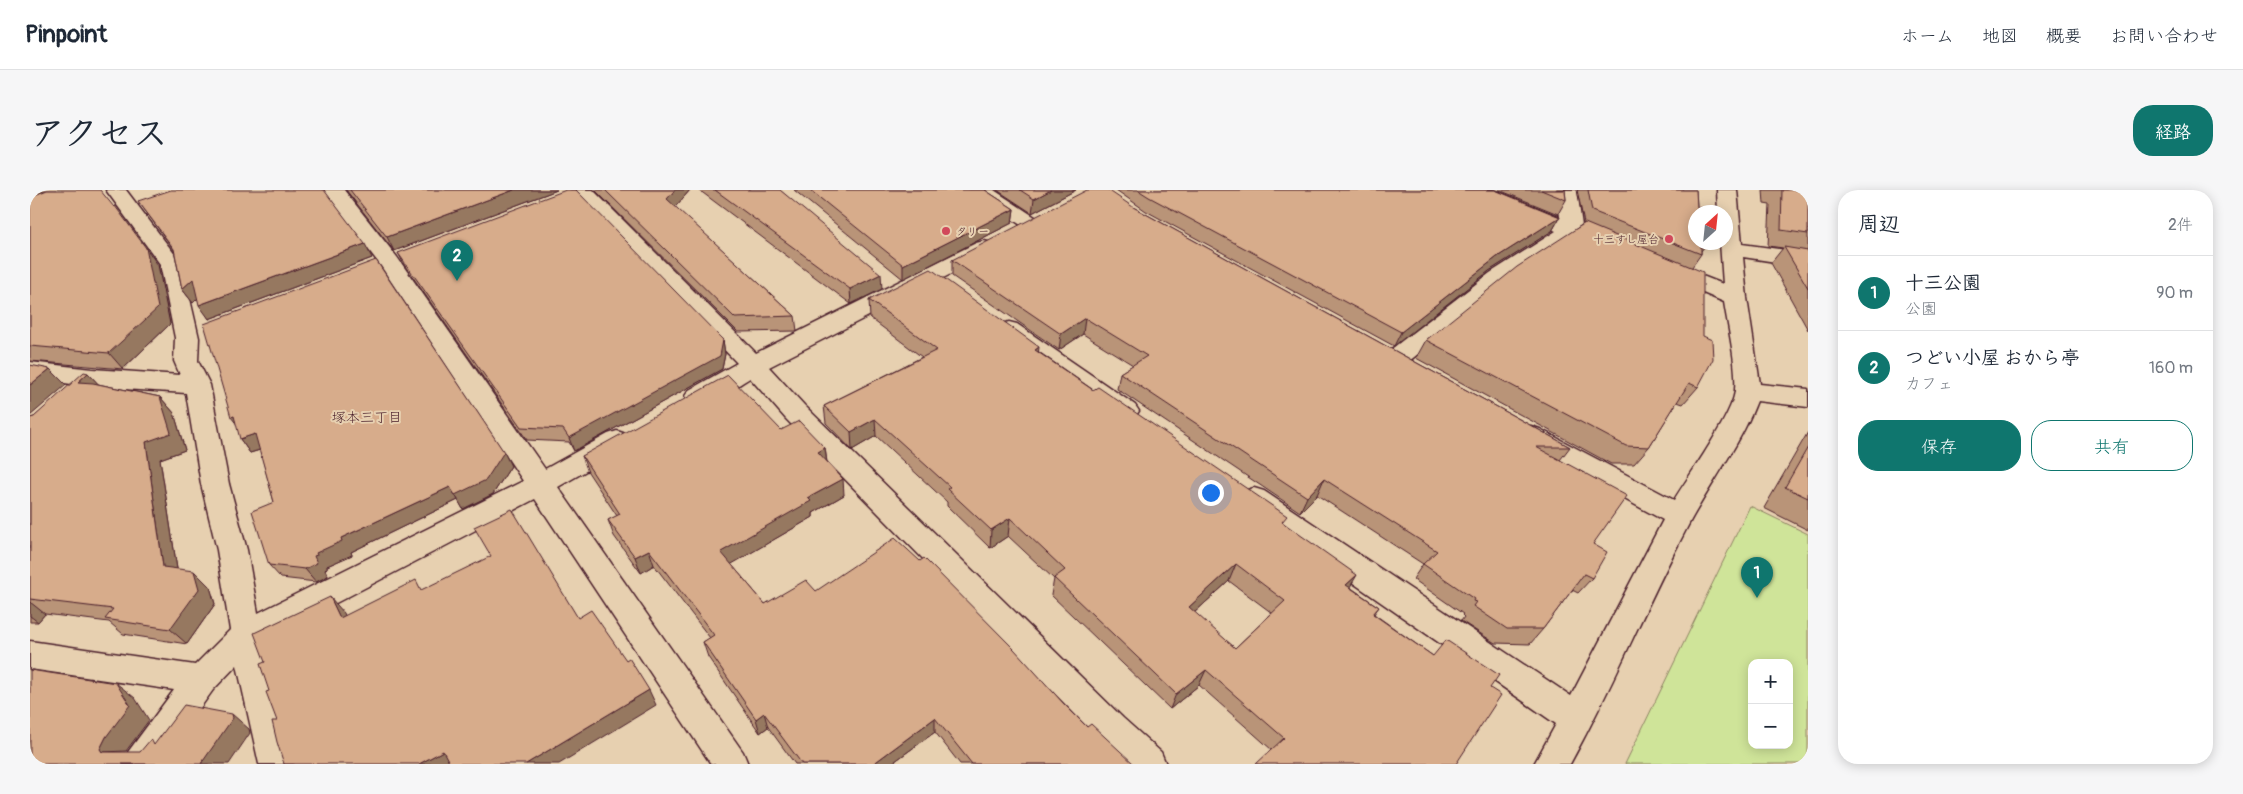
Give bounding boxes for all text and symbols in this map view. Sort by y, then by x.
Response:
text: Pinpoint [25,20,107,49]
text: ホーム [1901,25,1954,48]
text: 地図 [1982,25,2018,48]
text: 概要 [2046,25,2082,48]
text: お問い合わせ [2110,25,2218,48]
button: 経路 [2133,105,2213,156]
text: アクセス [30,112,168,156]
north arrow [1688,205,1733,250]
text: 周辺 [1858,211,1900,238]
text: 2件 [2168,215,2193,235]
marker: タリー [940,225,952,237]
place label: タリー [956,225,989,238]
place label: 十三すし屋台 [1593,233,1659,246]
marker: 十三すし屋台 [1663,233,1675,245]
pin: 2 [441,240,473,281]
text: 十三公園 [1905,271,1981,295]
text: 1 [1871,283,1877,303]
text: 90 m [2156,283,2193,303]
text: 公園 [1905,299,1937,319]
text: つどい小屋 おから亭 [1905,346,2080,370]
text: 2 [1870,358,1878,378]
text: 160 m [2149,358,2193,378]
text: カフェ [1905,374,1953,394]
district label: 塚本三丁目 [332,409,402,426]
button: 保存 [1858,420,2021,471]
button: 共有 [2031,420,2193,471]
your location [1198,480,1224,506]
pin: 1 [1741,557,1773,598]
map controls [1748,659,1793,749]
button: + [1748,659,1793,704]
button: − [1748,704,1793,749]

